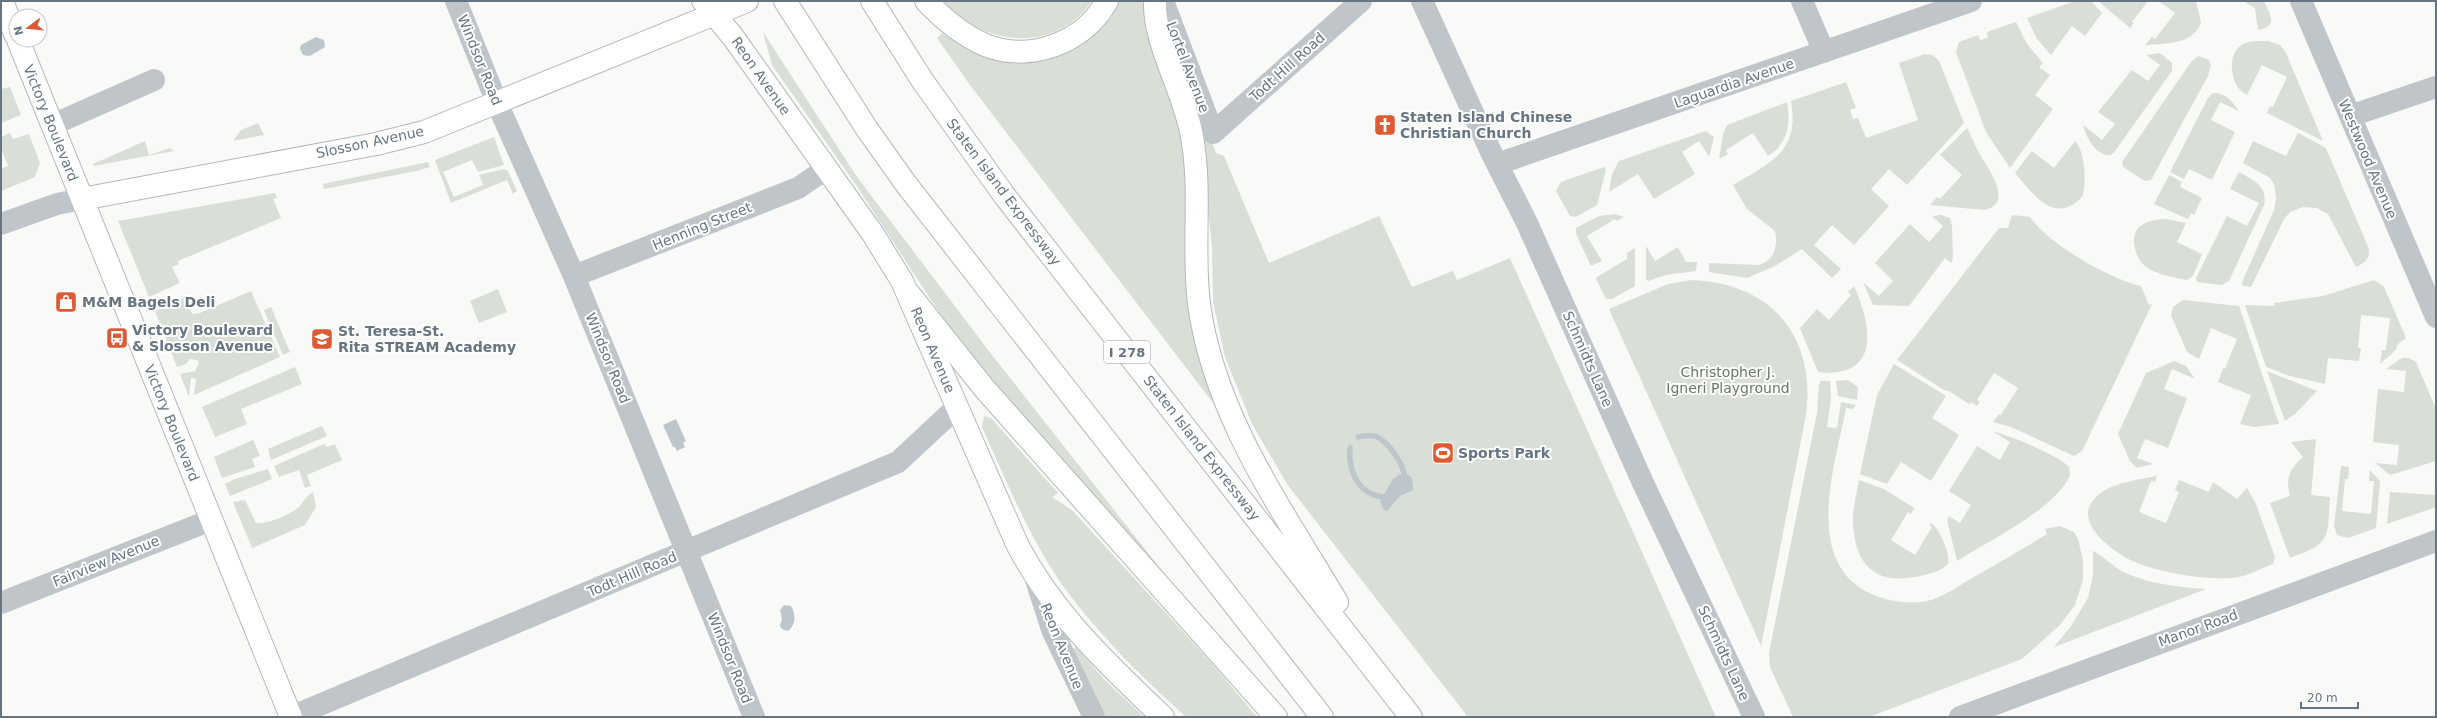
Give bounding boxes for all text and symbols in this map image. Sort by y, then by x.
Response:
north arrow [8,8,48,48]
street label: Windsor Road [455,12,505,108]
street label: Lortel Avenue [1163,19,1213,115]
text: N [11,24,26,37]
street label: Todt Hill Road [1245,29,1328,106]
street label: Reon Avenue [728,34,794,118]
street label: Laguardia Avenue [1672,55,1796,111]
street label: Victory Boulevard [20,62,82,184]
street label: Westwood Avenue [2336,97,2400,221]
place label: Staten Island Chinese Christian Church [1400,109,1572,141]
church icon: Staten Island Chinese Christian Church [1372,112,1398,138]
street label: Staten Island Expressway [944,116,1064,268]
street label: Slosson Avenue [315,123,425,161]
street label: Henning Street [650,199,754,253]
shop icon: M&M Bagels Deli [53,289,79,315]
place label: M&M Bagels Deli [82,294,215,310]
street label: Reon Avenue [908,305,958,395]
street label: Schmidts Lane [1560,309,1616,409]
street label: Windsor Road [583,310,633,406]
place label: Victory Boulevard & Slosson Avenue [132,322,273,354]
place label: St. Teresa-St. Rita STREAM Academy [338,323,516,355]
bus stop icon: Victory Boulevard & Slosson Avenue [104,325,130,351]
school or university icon: St. Teresa-St. Rita STREAM Academy [309,326,335,352]
road number: I 278 [1104,341,1150,363]
street label: Victory Boulevard [141,362,203,484]
park label: Christopher J. Igneri Playground [1666,364,1790,396]
street label: Staten Island Expressway [1140,372,1264,524]
sports icon: Sports Park [1430,440,1456,466]
place label: Sports Park [1458,445,1551,461]
street label: Fairview Avenue [50,532,162,590]
street label: Todt Hill Road [584,548,679,600]
street label: Reon Avenue [1037,601,1087,691]
street label: Schmidts Lane [1695,603,1753,703]
street label: Manor Road [2156,606,2240,650]
street label: Windsor Road [705,610,755,706]
scale bar [2301,684,2358,710]
text: 20 m [2307,691,2338,705]

